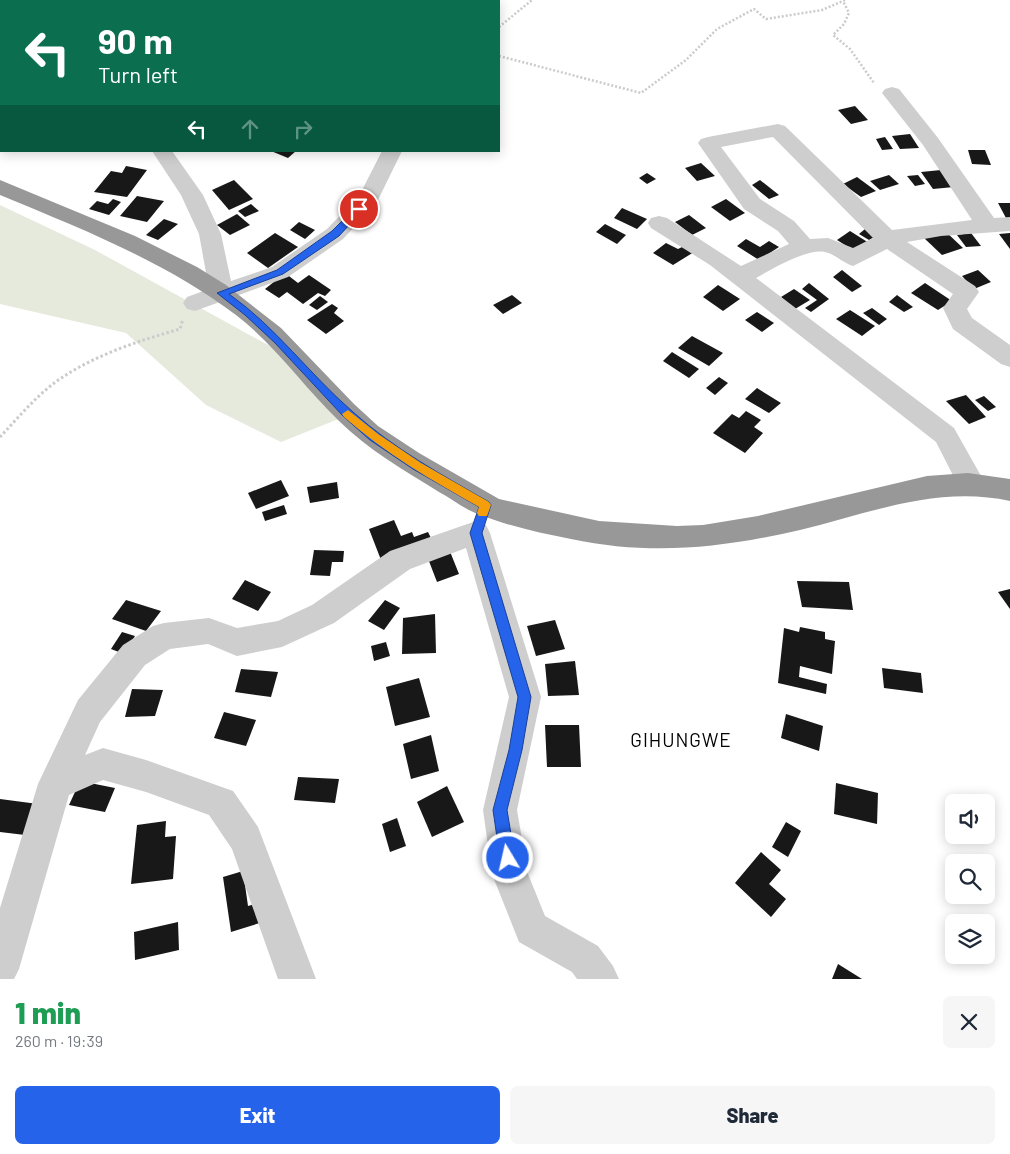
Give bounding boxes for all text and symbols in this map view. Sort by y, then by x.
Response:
text: 90 m [98,19,173,61]
icon: left [15,20,80,85]
text: Turn left [98,61,178,87]
icon: left [183,115,211,143]
icon: ahead [236,115,264,143]
icon: right [289,115,317,143]
pin [338,188,380,230]
icon: arrive [345,195,373,223]
district label: GIHUNGWE [630,728,732,751]
map controls [945,794,995,964]
button: sound [945,794,995,844]
position arrow [481,831,533,883]
button: search [945,854,995,904]
button: layers [945,914,995,964]
text: 1 min [15,994,81,1030]
button: close [943,996,995,1048]
text: 260 m · 19:39 [15,1031,103,1050]
button: Exit [15,1086,500,1144]
button: Share [510,1086,995,1144]

